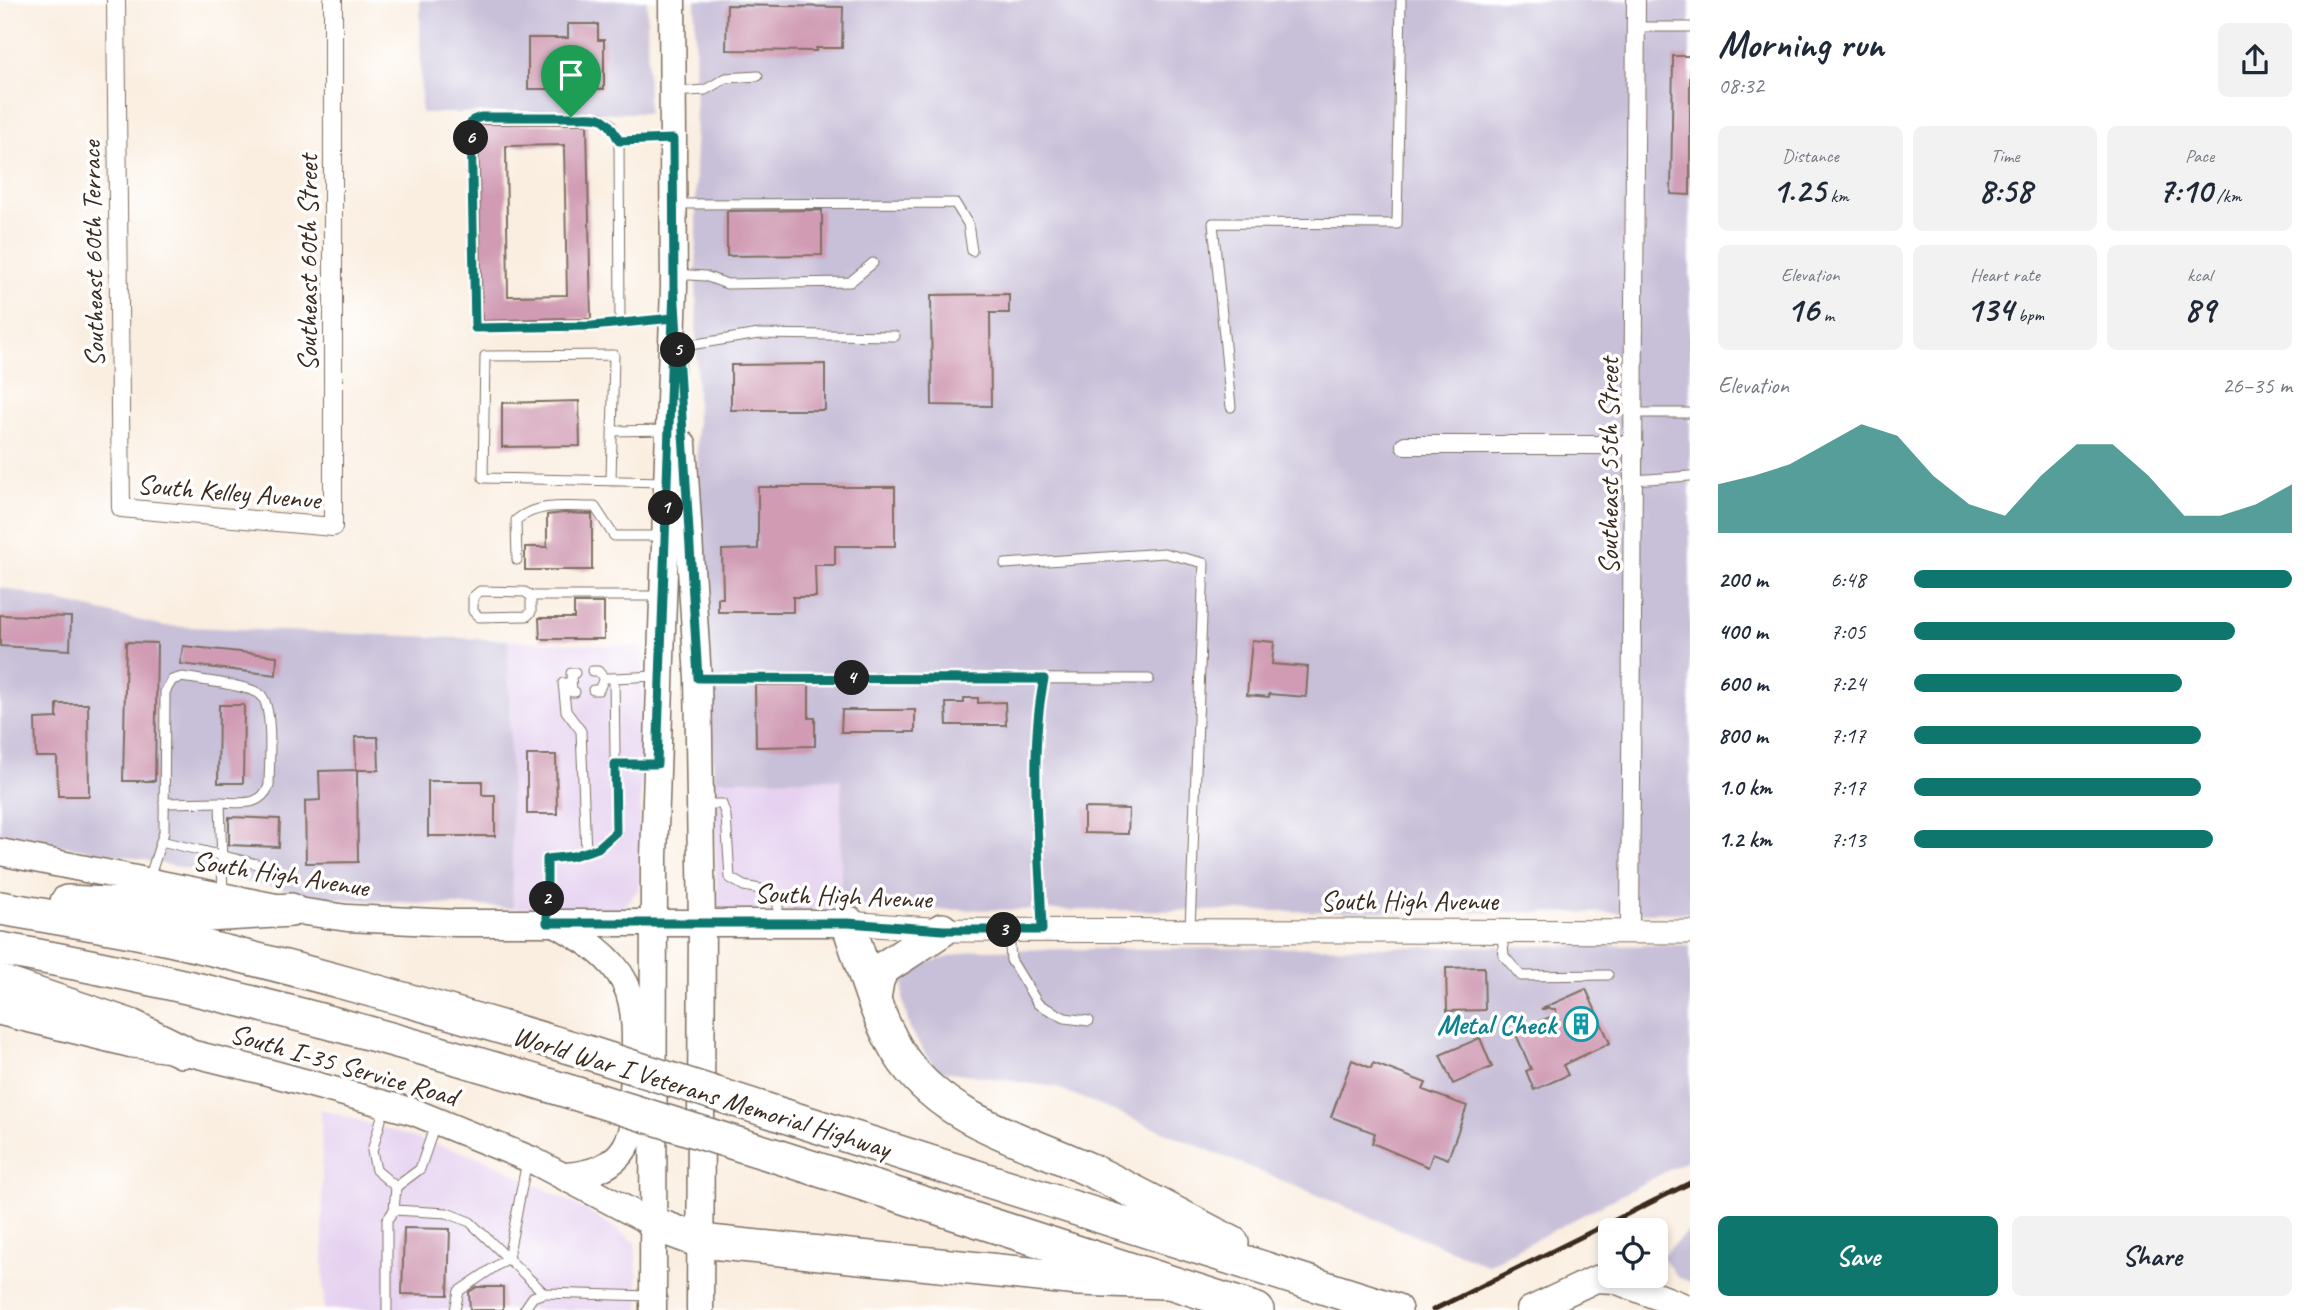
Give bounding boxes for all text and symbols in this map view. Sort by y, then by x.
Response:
text: Morning run [1718,21,1884,68]
button: share [2218,23,2292,97]
pin [541,45,601,117]
icon: arrive [552,56,590,94]
text: 08:32 [1718,71,1764,100]
pin: 6 [454,120,489,156]
text: 6 [466,125,475,149]
street label: Southeast 60th Terrace [73,139,112,367]
text: Distance [1782,144,1839,168]
text: Time [1990,144,2020,168]
text: Pace [2185,144,2214,168]
street label: Southeast 60th Street [290,152,325,371]
text: 1.25 [1772,168,1826,213]
text: 8:58 [1978,168,2032,213]
text: 7:10 [2158,168,2212,213]
text: km [1826,184,1849,208]
text: /km [2212,184,2241,208]
text: Elevation [1781,263,1840,287]
text: Heart rate [1970,263,2040,287]
text: kcal [2187,263,2212,287]
text: 16 [1787,287,1819,332]
text: 134 [1966,287,2013,332]
text: 89 [2184,287,2215,332]
text: m [1819,303,1834,327]
text: bpm [2013,303,2044,327]
pin: 5 [660,332,696,368]
text: 5 [673,337,682,361]
street label: Southeast 55th Street [1591,355,1626,574]
text: Elevation [1718,371,1789,400]
text: 26–35 m [2222,371,2292,400]
street label: South Kelley Avenue [136,466,324,517]
pin: 1 [648,490,684,526]
text: 1 [661,495,670,519]
text: 200 m [1718,565,1768,594]
text: 6:48 [1830,565,1866,594]
text: 400 m [1718,617,1768,646]
text: 7:05 [1830,617,1866,646]
pin: 4 [834,660,870,696]
text: 4 [847,665,856,689]
text: 600 m [1718,669,1768,698]
text: 7:24 [1830,669,1866,698]
text: 800 m [1718,721,1768,750]
text: 7:17 [1830,721,1866,750]
text: 1.0 km [1718,773,1772,802]
text: 7:17 [1830,773,1866,802]
text: 1.2 km [1718,825,1772,854]
text: 7:13 [1830,825,1866,854]
street label: South High Avenue [190,842,373,905]
street label: South High Avenue [754,875,934,916]
pin: 2 [530,881,564,916]
street label: South High Avenue [1320,883,1500,918]
text: 2 [542,886,551,910]
pin: 3 [986,912,1021,948]
text: 3 [999,917,1008,941]
building icon: Metal Check [1562,1005,1600,1043]
place label: Metal Check [1437,1007,1559,1042]
street label: South I-35 Service Road [226,1015,465,1115]
street label: World War I Veterans Memorial Highway [509,1017,897,1166]
button: Save [1718,1216,1998,1296]
button: Share [2012,1216,2292,1296]
map controls [1598,1218,1668,1288]
button: locate [1598,1218,1668,1288]

